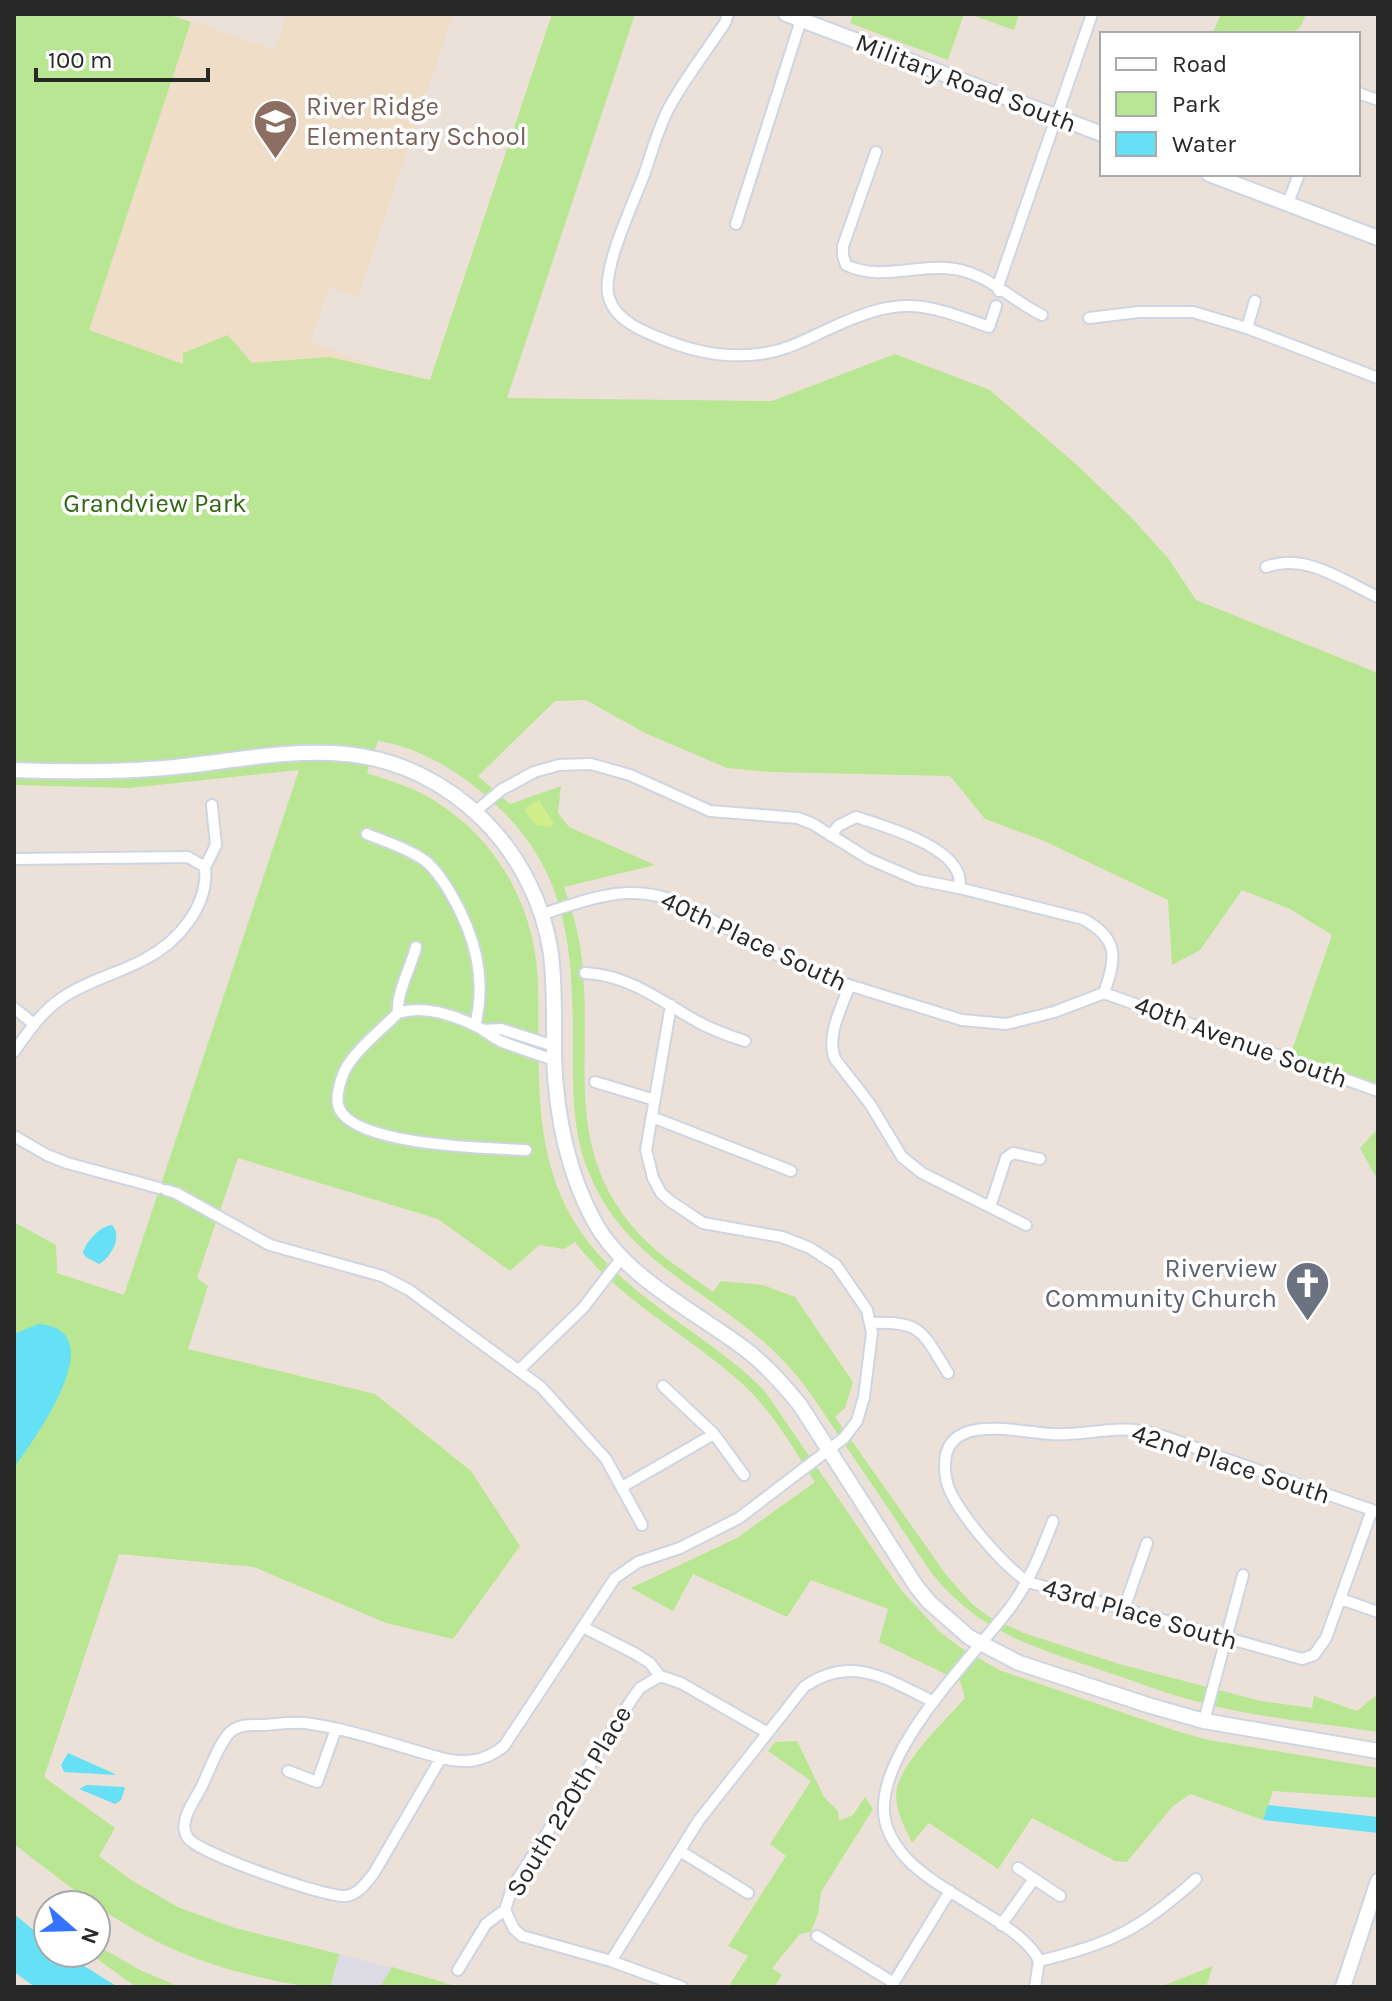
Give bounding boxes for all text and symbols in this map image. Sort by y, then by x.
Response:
street label: Military Road South [851,27,1081,139]
scale bar [36,32,208,82]
legend [1100,32,1360,176]
text: 100 m [48,46,113,74]
text: Road [1172,50,1227,78]
text: Park [1172,90,1221,118]
place label: River Ridge Elementary School [306,91,527,152]
school or university icon: River Ridge Elementary School [251,97,299,160]
text: Water [1172,130,1236,158]
park label: Grandview Park [63,488,247,519]
street label: 40th Place South [656,884,852,998]
street label: 40th Avenue South [1130,989,1352,1095]
place label: Riverview Community Church [1045,1253,1277,1314]
church icon: Riverview Community Church [1284,1259,1332,1322]
street label: 42nd Place South [1128,1417,1334,1511]
street label: 43rd Place South [1039,1571,1241,1657]
street label: South 220th Place [500,1700,638,1902]
north arrow [32,1889,112,1969]
text: N [75,1924,105,1947]

